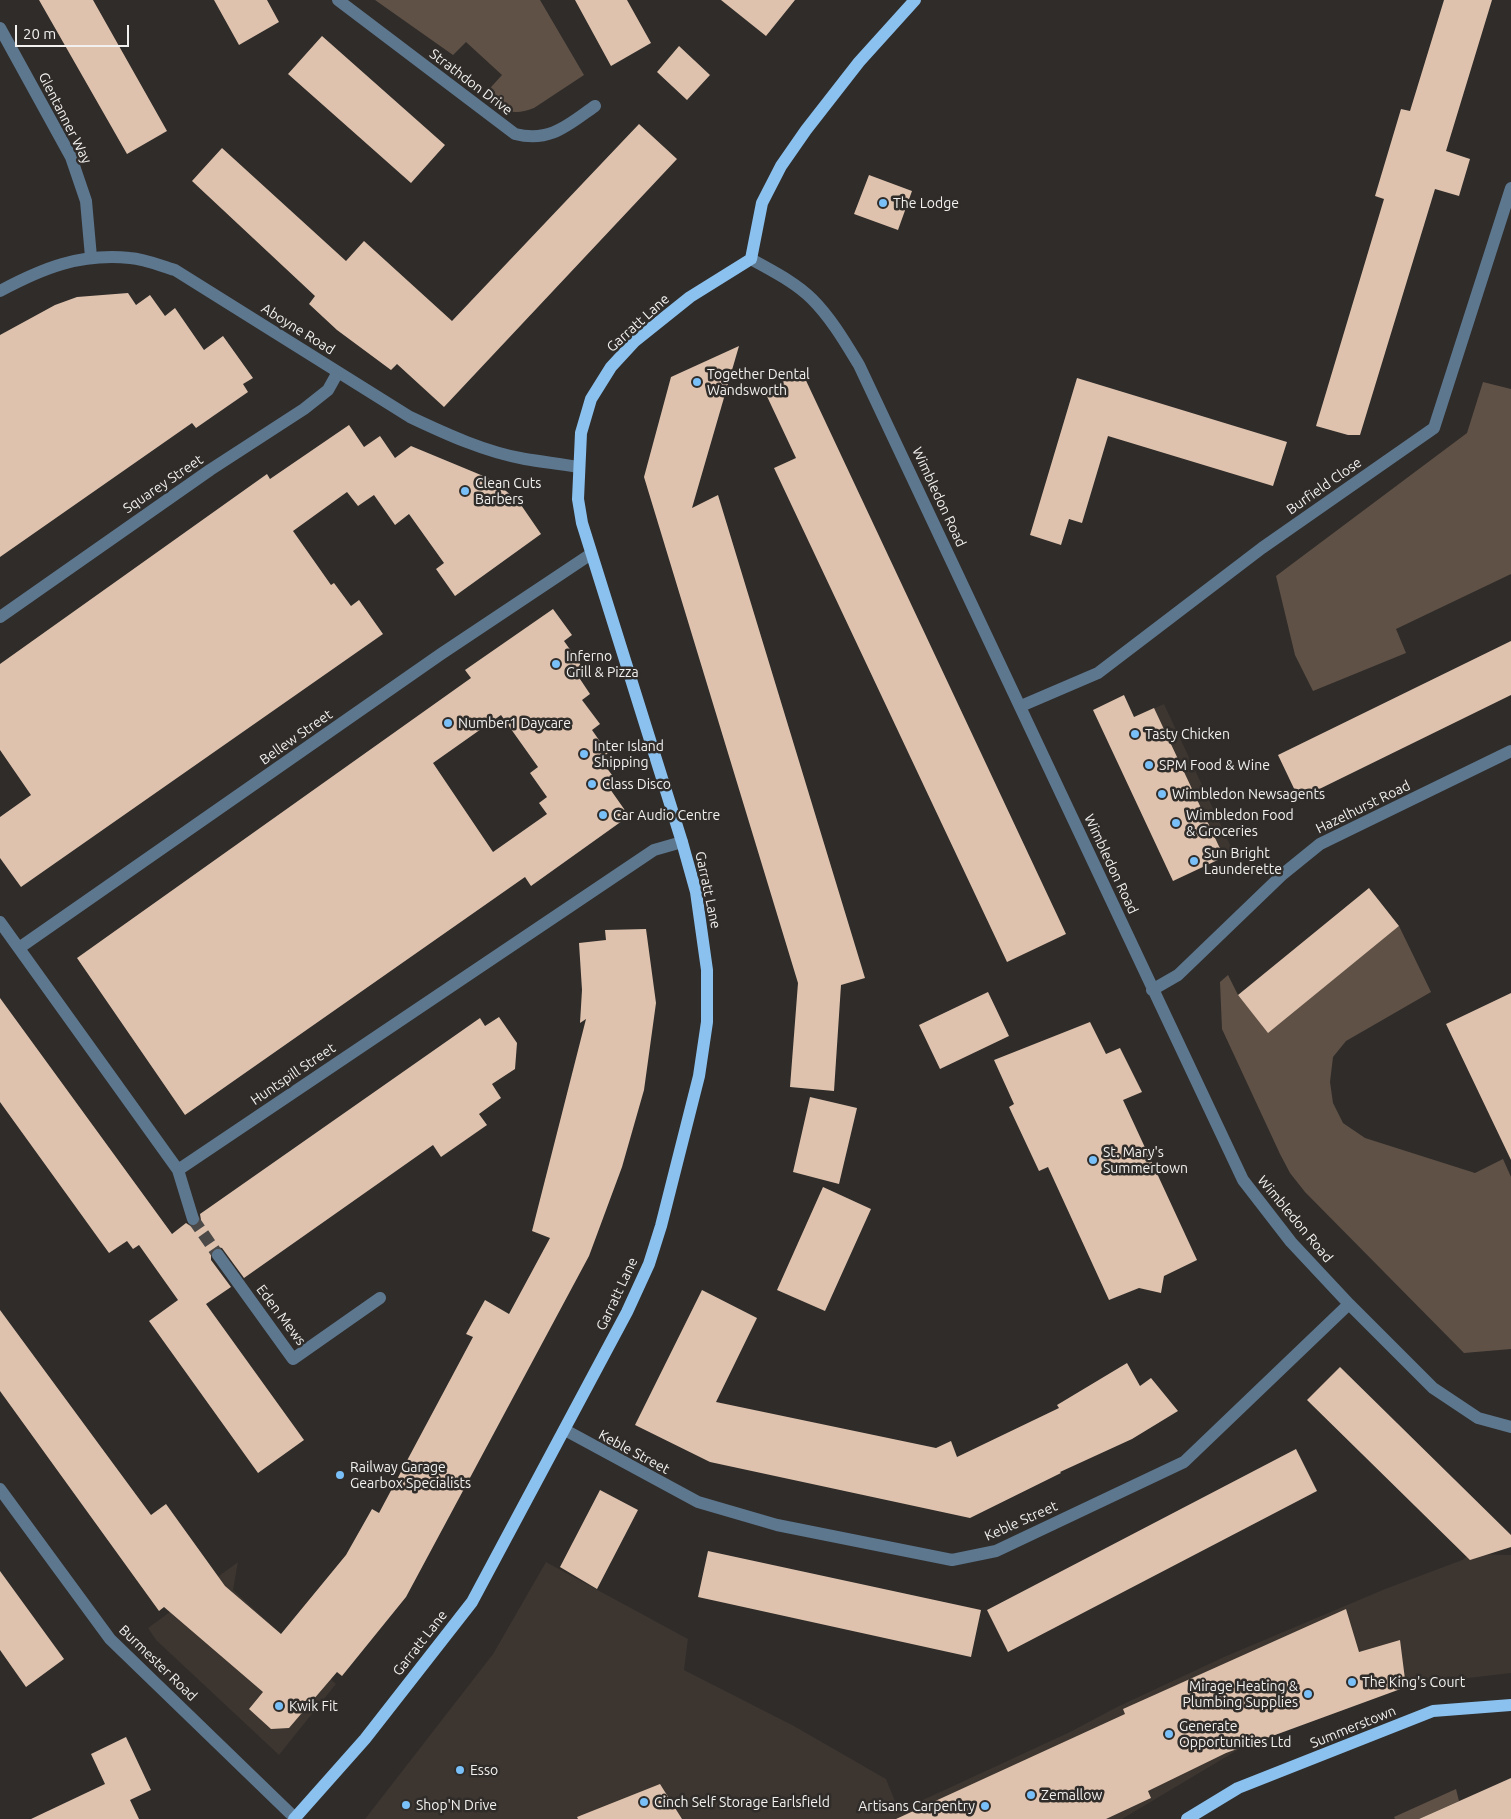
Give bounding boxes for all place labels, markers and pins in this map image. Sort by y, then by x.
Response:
place label: The Lodge [893,195,959,211]
marker: The Lodge [877,197,889,209]
place label: Together Dental Wandsworth [707,366,810,398]
marker: Together Dental Wandsworth [691,376,703,388]
place label: Clean Cuts Barbers [475,475,541,508]
marker: Clean Cuts Barbers [459,485,471,497]
place label: Inferno Grill & Pizza [566,648,639,680]
marker: Inferno Grill & Pizza [550,658,562,670]
place label: Number1 Daycare [458,715,571,731]
marker: Number1 Daycare [442,717,454,729]
place label: Tasty Chicken [1145,726,1230,742]
marker: Tasty Chicken [1129,728,1141,740]
place label: Inter Island Shipping [594,738,664,770]
marker: Inter Island Shipping [578,748,590,760]
place label: SPM Food & Wine [1159,757,1270,773]
marker: SPM Food & Wine [1143,759,1155,771]
place label: Class Disco [602,776,671,792]
marker: Class Disco [586,778,598,790]
place label: Wimbledon Newsagents [1172,786,1325,802]
marker: Wimbledon Newsagents [1156,788,1168,800]
place label: Car Audio Centre [613,807,720,823]
place label: Wimbledon Food & Groceries [1186,807,1294,840]
marker: Car Audio Centre [597,809,609,821]
marker: Wimbledon Food & Groceries [1170,817,1182,829]
place label: Sun Bright Launderette [1204,845,1282,878]
marker: Sun Bright Launderette [1188,855,1200,867]
place label: St. Mary's Summertown [1103,1144,1188,1176]
marker: St. Mary's Summertown [1087,1154,1099,1166]
place label: Railway Garage Gearbox Specialists [350,1459,471,1491]
marker: Railway Garage Gearbox Specialists [334,1469,346,1481]
place label: The King's Court [1362,1674,1465,1690]
marker: The King's Court [1346,1676,1358,1688]
place label: Mirage Heating & Plumbing Supplies [1182,1678,1298,1710]
marker: Mirage Heating & Plumbing Supplies [1302,1688,1314,1700]
place label: Kwik Fit [289,1698,338,1714]
marker: Kwik Fit [273,1700,285,1712]
place label: Generate Opportunities Ltd [1179,1718,1291,1750]
marker: Generate Opportunities Ltd [1163,1728,1175,1740]
place label: Esso [470,1762,498,1778]
marker: Esso [454,1764,466,1776]
place label: Zemallow [1041,1787,1102,1803]
marker: Zemallow [1025,1789,1037,1801]
place label: Cinch Self Storage Earlsfield [654,1794,830,1810]
marker: Cinch Self Storage Earlsfield [638,1796,650,1808]
place label: Shop'N Drive [416,1797,497,1813]
place label: Artisans Carpentry [858,1798,975,1814]
marker: Shop'N Drive [400,1799,412,1811]
marker: Artisans Carpentry [979,1800,991,1812]

